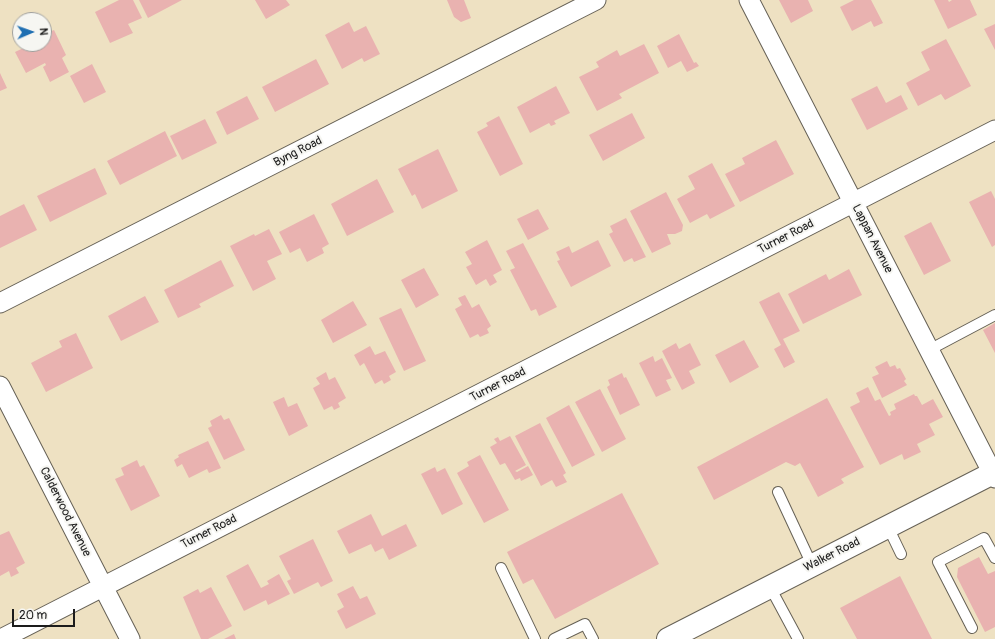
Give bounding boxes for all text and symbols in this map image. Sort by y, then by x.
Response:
north arrow [12,12,52,52]
text: N [37,28,50,36]
street label: Byng Road [271,134,325,170]
street label: Lappan Avenue [849,202,895,276]
street label: Turner Road [756,217,816,257]
street label: Turner Road [468,365,528,405]
street label: Calderwood Avenue [36,465,94,559]
street label: Turner Road [179,512,239,552]
street label: Walker Road [801,535,863,575]
scale bar [14,601,77,627]
text: 20 m [19,608,47,623]

